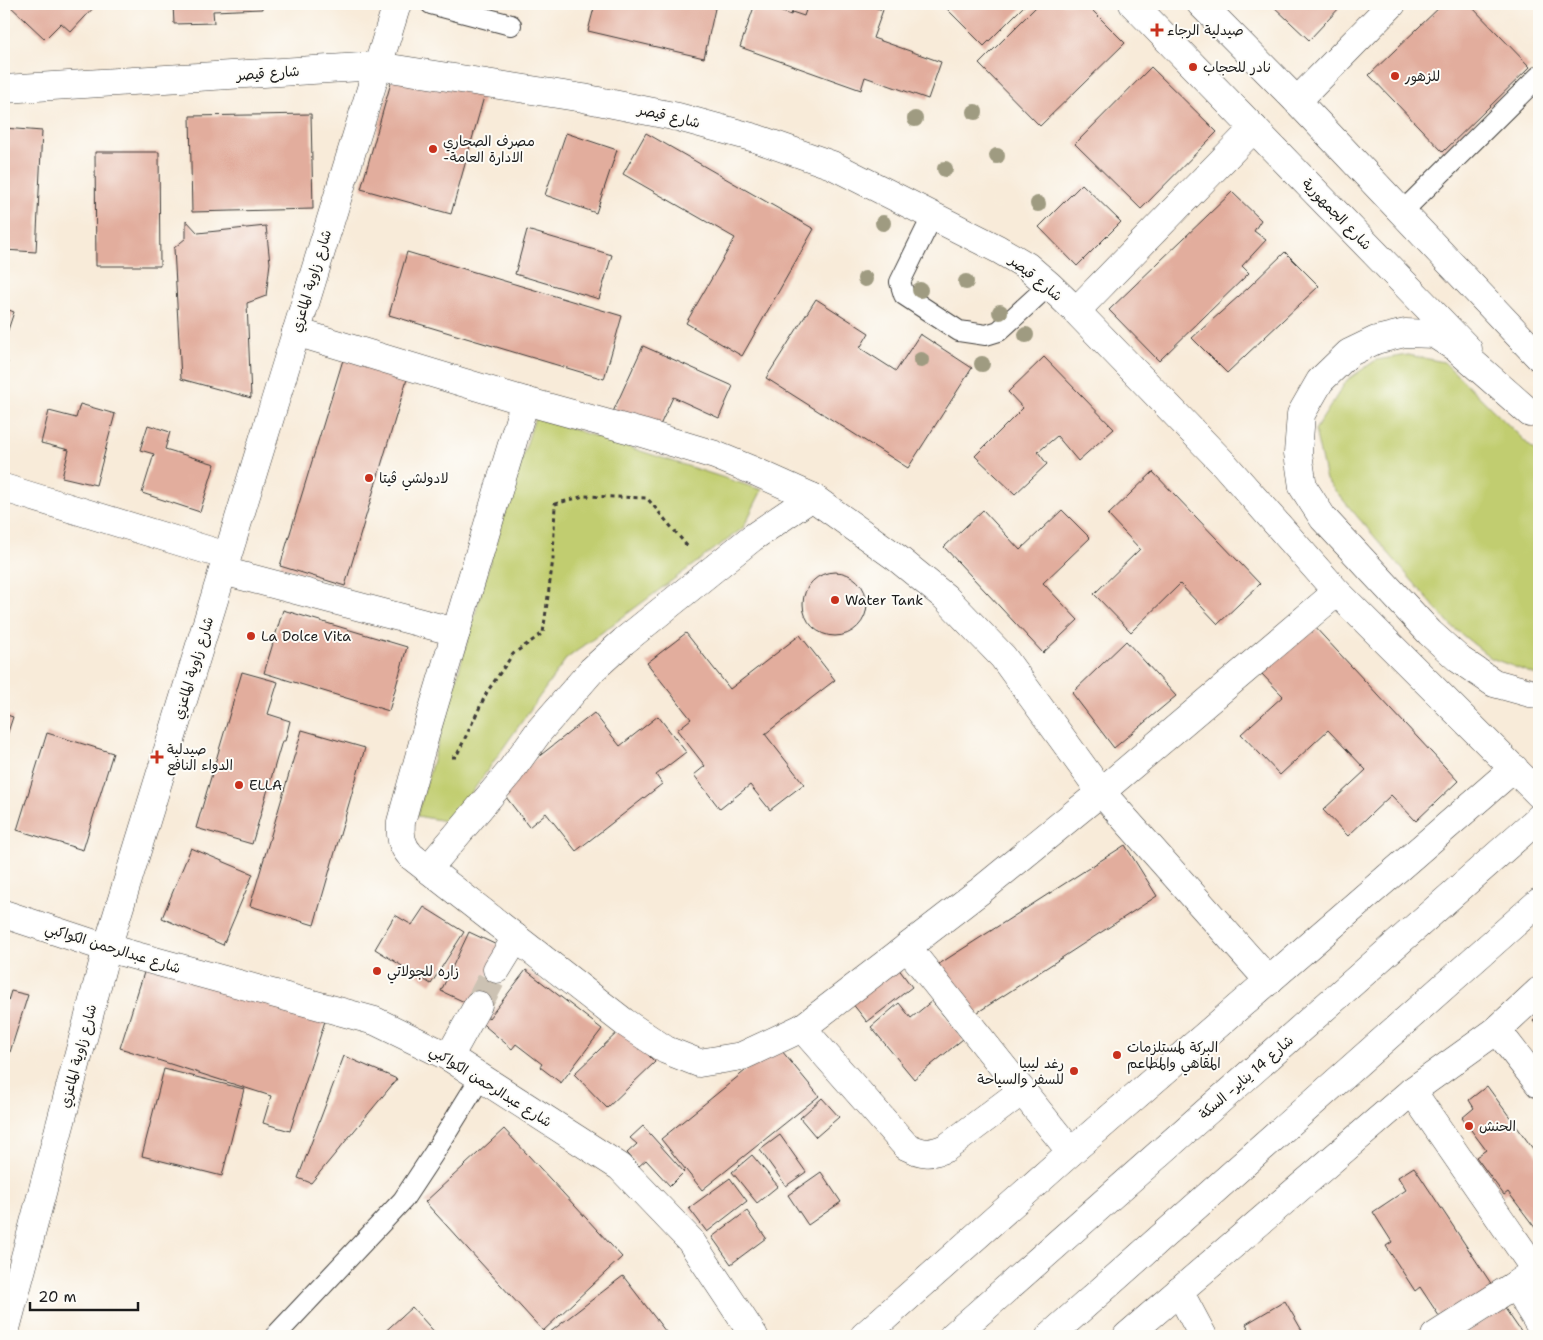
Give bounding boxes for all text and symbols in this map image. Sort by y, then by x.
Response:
place label: صيدلية الرجاء [1167,21,1244,39]
marker: صيدلية الرجاء [1151,24,1163,36]
place label: نادر للحجاب [1203,58,1272,76]
marker: نادر للحجاب [1187,61,1199,73]
street label: شارع قيصر [235,62,300,85]
place label: للزهور [1404,67,1440,86]
marker: للزهور [1389,70,1401,82]
street label: شارع قيصر [635,100,702,133]
place label: مصرف الصحاري -الادارة العامة [443,132,535,166]
marker: مصرف الصحاري -الادارة العامة [427,143,439,155]
street label: شارع الجمهورية [1298,174,1376,254]
street label: شارع زاوية الماعزي [287,227,337,335]
street label: شارع قيصر [1004,250,1066,306]
place label: لادولشي ڤيتا [379,469,448,491]
marker: لادولشي ڤيتا [363,472,375,484]
place label: Water Tank [845,591,923,609]
marker: Water Tank [829,594,841,606]
street label: شارع زاوية الماعزي [169,614,219,722]
place label: La Dolce Vita [261,627,351,645]
marker: La Dolce Vita [245,630,257,642]
place label: صيدلية الدواء النافع [167,740,233,776]
marker: صيدلية الدواء النافع [151,751,163,763]
place label: ELLA [249,776,282,794]
marker: ELLA [233,779,245,791]
street label: شارع عبدالرحمن الكواكبي [42,919,183,981]
place label: زاره للجولاتي [387,962,459,984]
marker: زاره للجولاتي [371,965,383,977]
street label: شارع زاوية الماعزي [56,1002,102,1110]
street label: شارع 14 يناير- السكة [1195,1031,1298,1124]
place label: البركة لمستلزمات المقاهي والمطاعم [1127,1038,1221,1076]
street label: شارع عبدالرحمن الكواكبي [424,1041,555,1134]
marker: البركة لمستلزمات المقاهي والمطاعم [1111,1049,1123,1061]
place label: رغد ليبيا للسفر والسياحة [977,1054,1064,1088]
marker: رغد ليبيا للسفر والسياحة [1068,1065,1080,1077]
place label: الحنش [1479,1117,1516,1135]
marker: الحنش [1463,1120,1475,1132]
scale bar [30,1280,138,1312]
text: 20 m [38,1287,77,1307]

